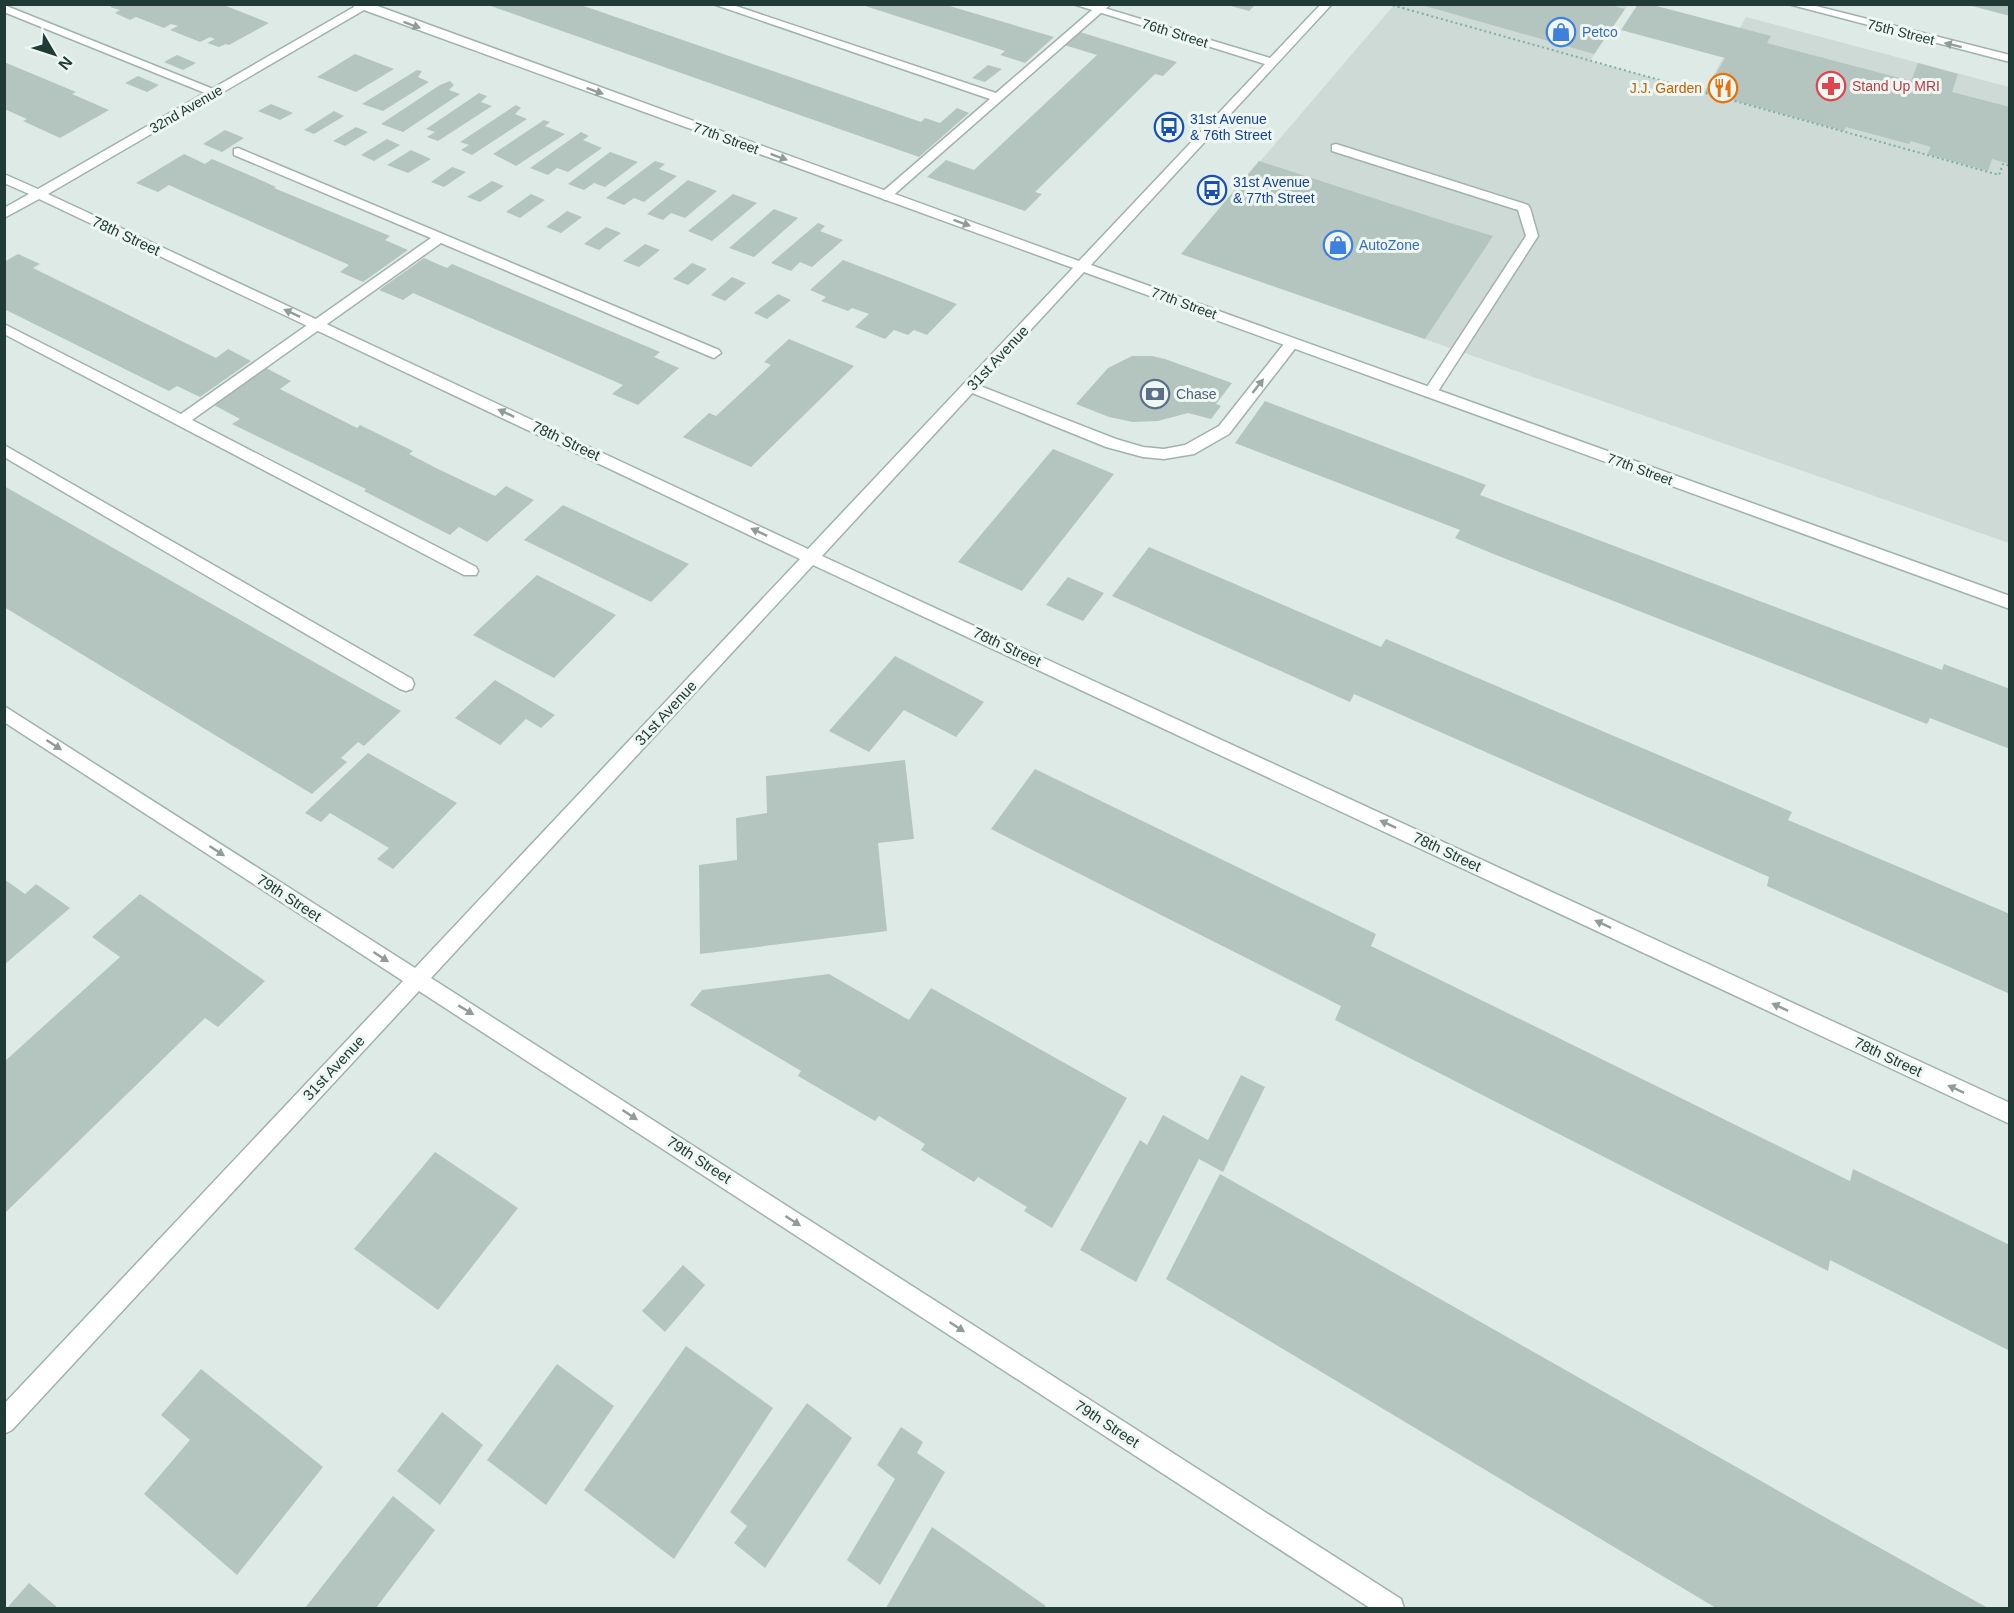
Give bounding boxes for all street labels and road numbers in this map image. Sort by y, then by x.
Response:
street label: 76th Street [1140,15,1210,51]
street label: 75th Street [1866,16,1936,48]
street label: 32nd Avenue [147,82,225,136]
street label: 77th Street [691,119,761,157]
street label: 78th Street [89,212,164,259]
street label: 77th Street [1149,284,1219,322]
street label: 31st Avenue [963,322,1032,394]
street label: 78th Street [529,417,604,464]
street label: 77th Street [1605,450,1675,488]
street label: 78th Street [970,623,1045,670]
street label: 31st Avenue [631,677,700,749]
street label: 78th Street [1410,828,1485,875]
street label: 79th Street [254,870,325,925]
street label: 31st Avenue [299,1032,368,1104]
street label: 78th Street [1851,1033,1926,1080]
street label: 79th Street [664,1132,735,1187]
street label: 79th Street [1072,1396,1143,1451]

